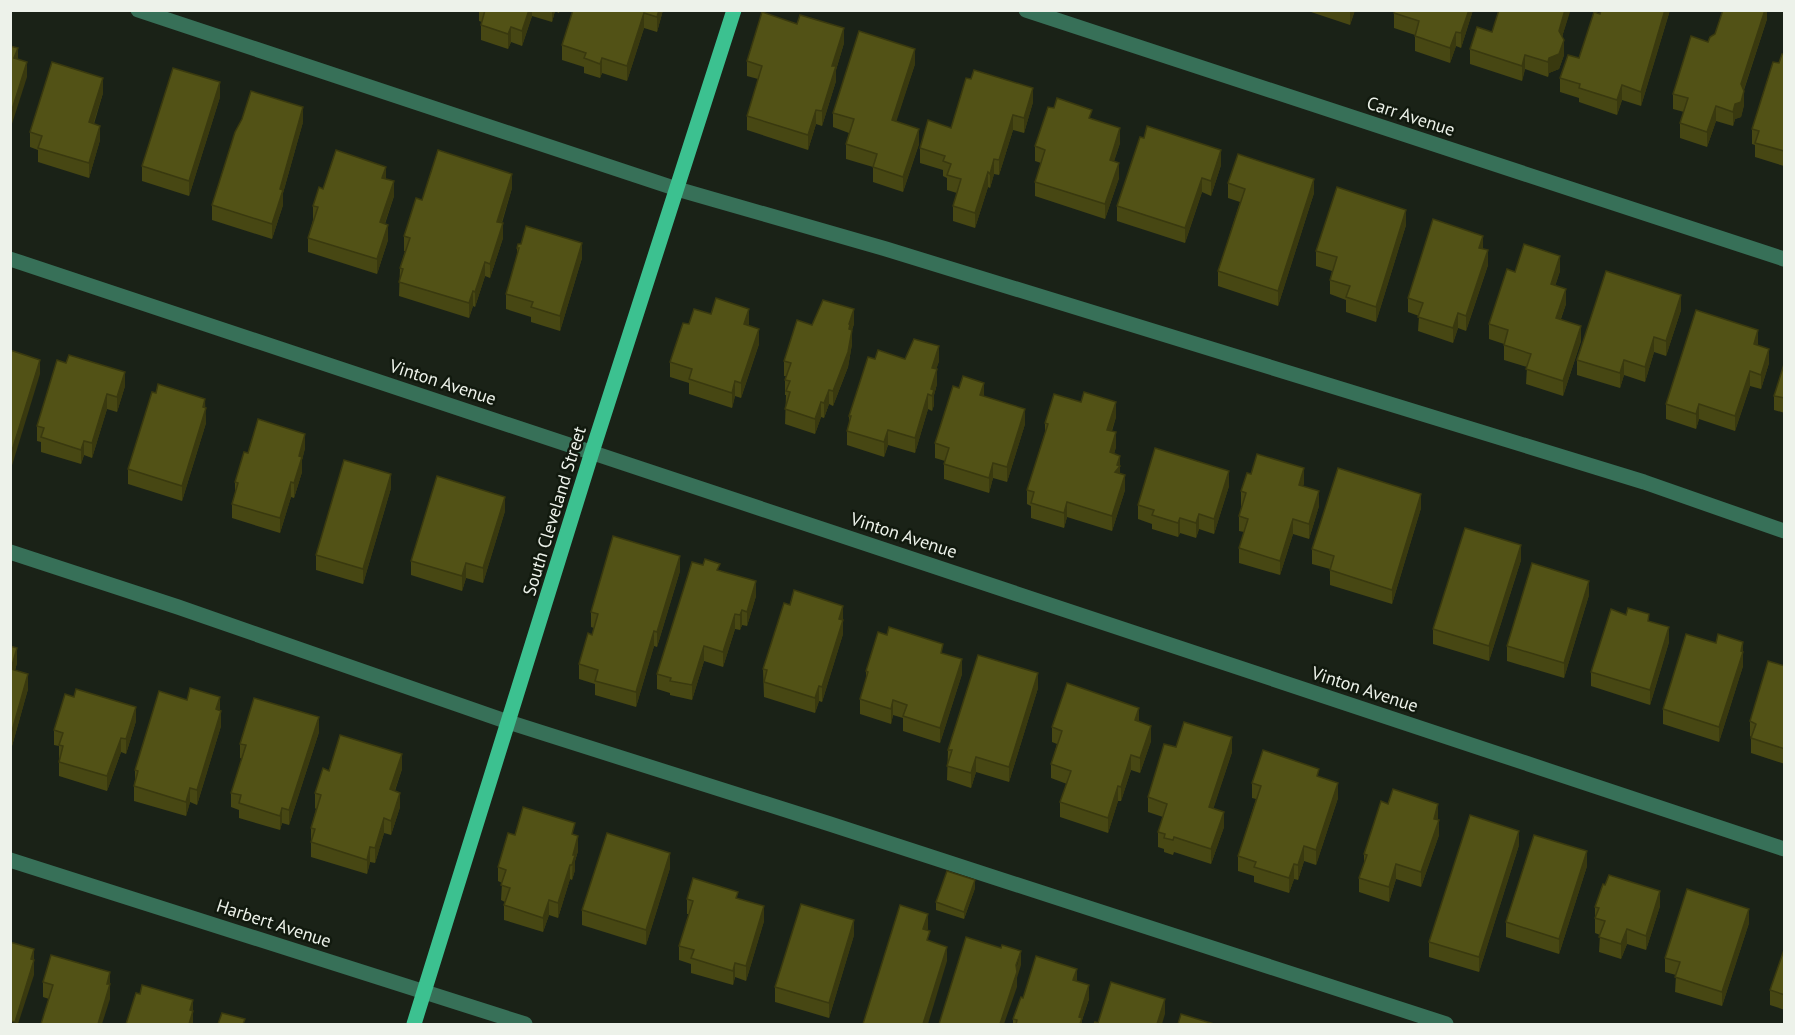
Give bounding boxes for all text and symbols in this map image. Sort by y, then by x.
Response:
street label: Carr Avenue [1364,91,1458,141]
street label: Vinton Avenue [386,354,499,410]
street label: South Cleveland Street [517,423,591,599]
street label: Vinton Avenue [847,507,960,563]
street label: Vinton Avenue [1308,661,1421,717]
street label: Harbert Avenue [214,894,334,952]

